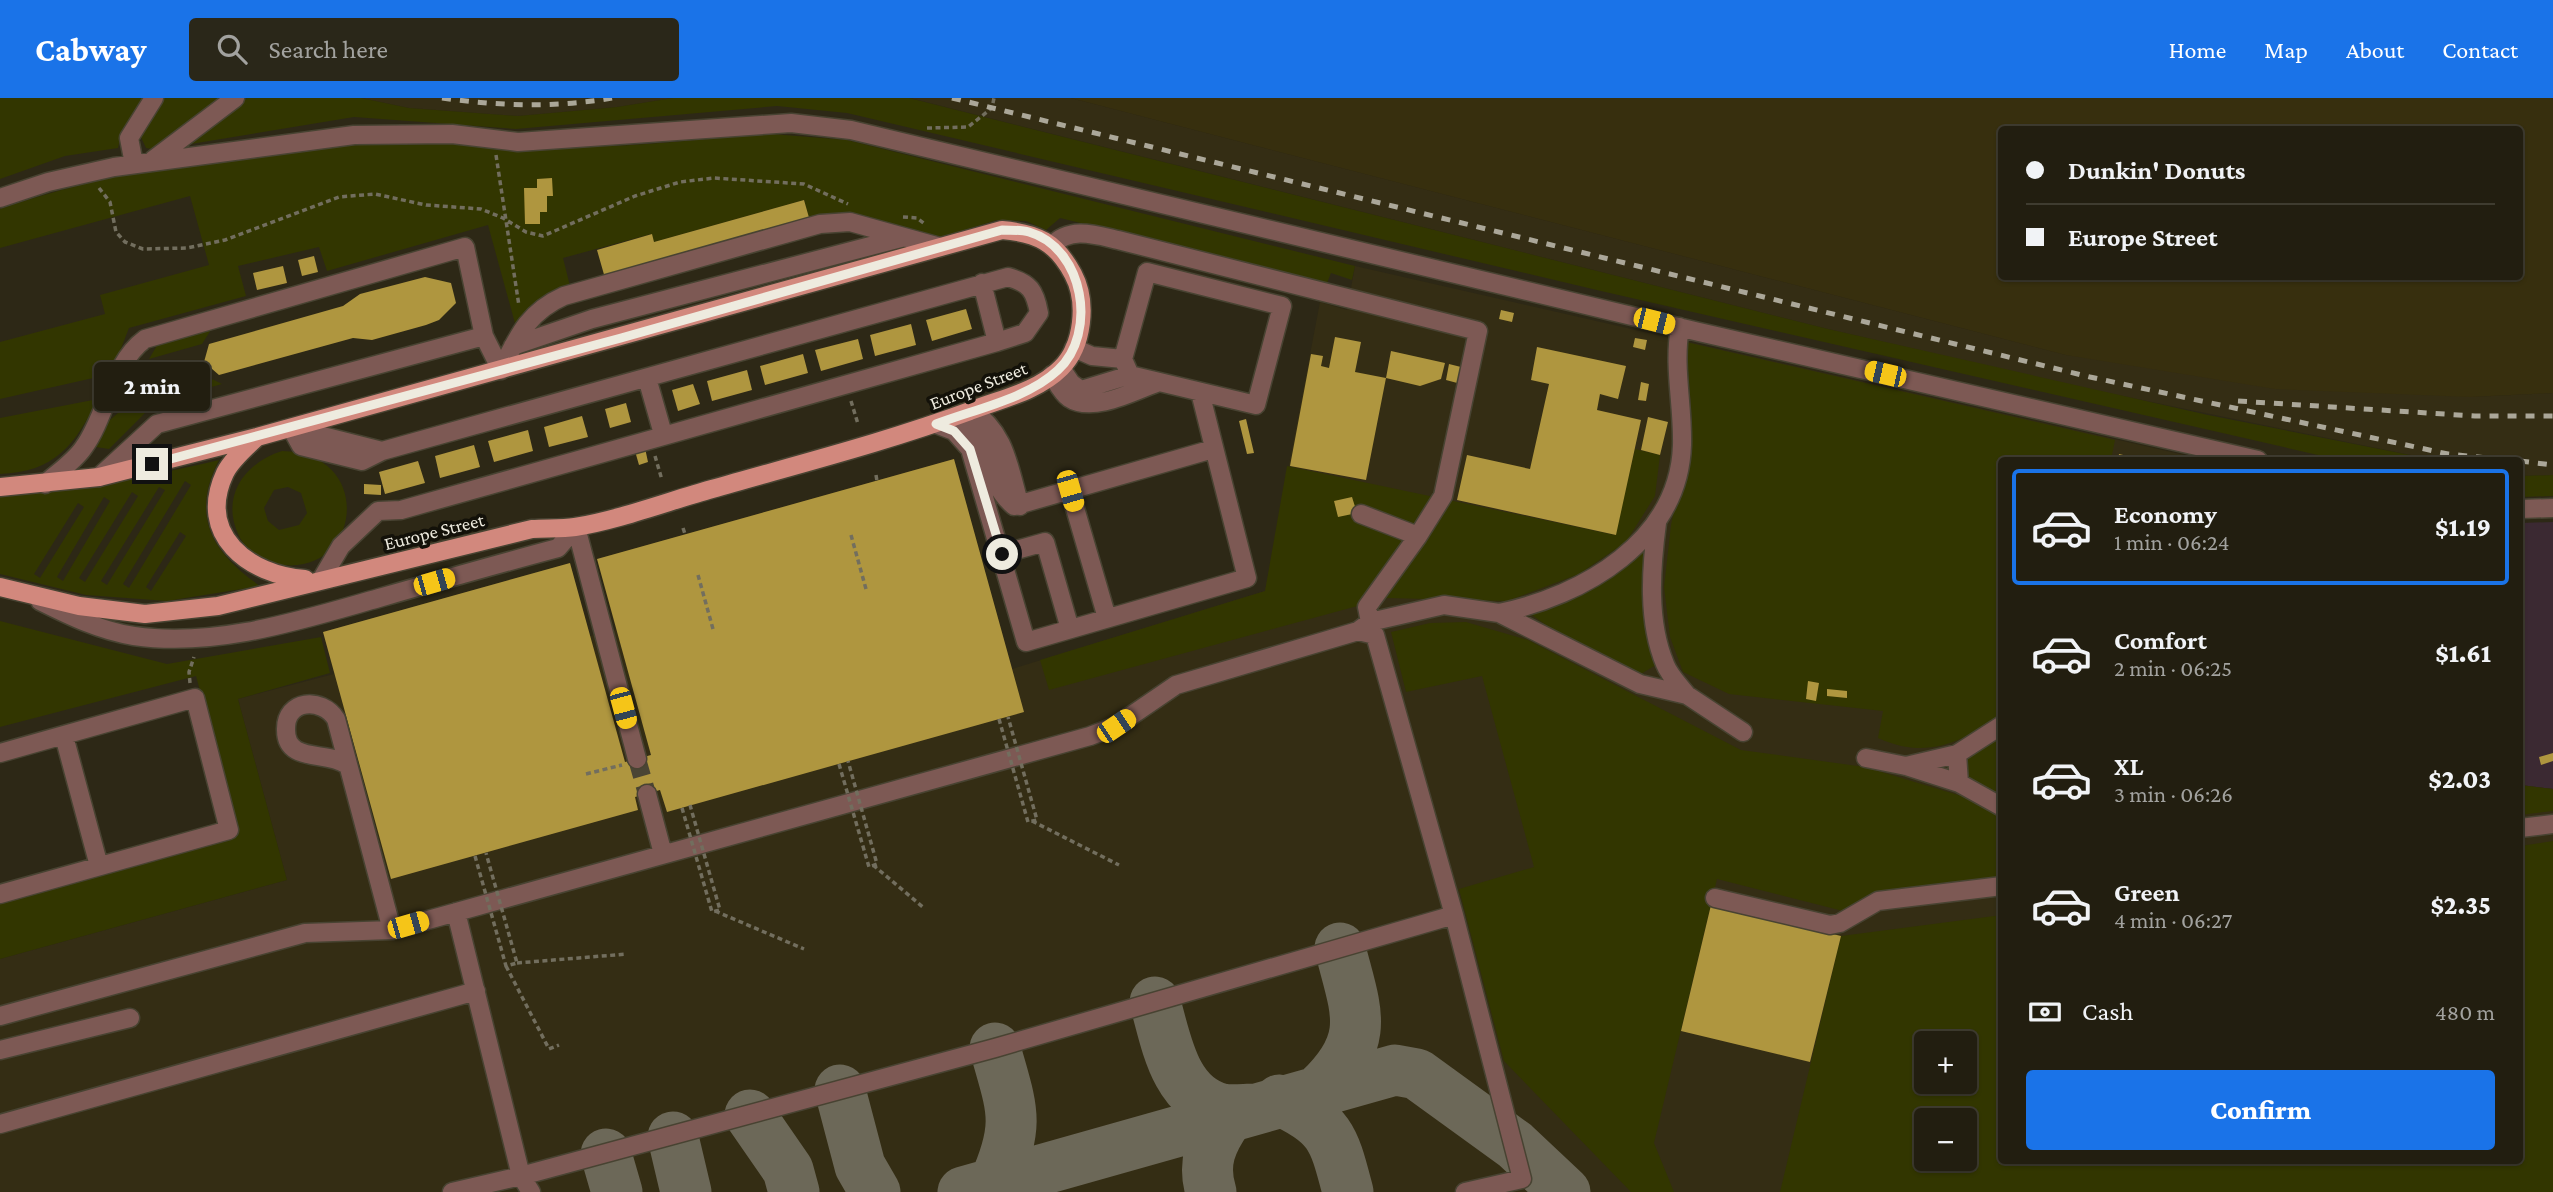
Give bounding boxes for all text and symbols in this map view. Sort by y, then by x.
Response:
search box [189,18,679,81]
icon: search [213,30,251,68]
text: Cabway [35,31,147,68]
text: Search here [269,35,388,64]
text: Home [2169,36,2226,63]
text: Map [2264,36,2308,63]
text: About [2346,36,2404,63]
text: Contact [2442,36,2518,63]
text: Dunkin' Donuts [2068,156,2245,185]
text: Europe Street [2068,223,2218,252]
car [1632,306,1677,336]
street label: Europe Street [927,357,1030,414]
car [1863,359,1908,389]
callout: 2 min [94,362,210,412]
text: 2 min [124,373,180,399]
route end [136,448,168,480]
car [1055,468,1086,514]
icon: car [2030,496,2093,559]
text: Economy [2114,500,2217,529]
street label: Europe Street [382,509,487,554]
text: $1.19 [2435,513,2491,542]
text: 1 min · 06:24 [2114,529,2230,555]
route start [986,538,1018,570]
car [411,566,458,598]
icon: car [2030,622,2093,685]
text: Comfort [2114,626,2207,655]
text: $1.61 [2435,639,2491,668]
text: 2 min · 06:25 [2114,655,2232,681]
car [608,685,639,731]
car [1093,706,1140,746]
icon: car [2030,748,2093,811]
text: XL [2114,752,2143,781]
text: $2.03 [2428,765,2491,794]
text: 3 min · 06:26 [2114,781,2233,807]
icon: car [2030,874,2093,937]
text: Green [2114,878,2180,907]
text: $2.35 [2430,891,2491,920]
text: 4 min · 06:27 [2114,907,2232,933]
car [385,909,432,941]
icon: cash [2026,993,2064,1031]
text: Cash [2082,997,2133,1026]
text: 480 m [2435,999,2495,1025]
map controls [1914,1031,1977,1171]
button: + [1914,1031,1977,1094]
button: Confirm [2026,1070,2495,1150]
button: − [1914,1108,1977,1171]

